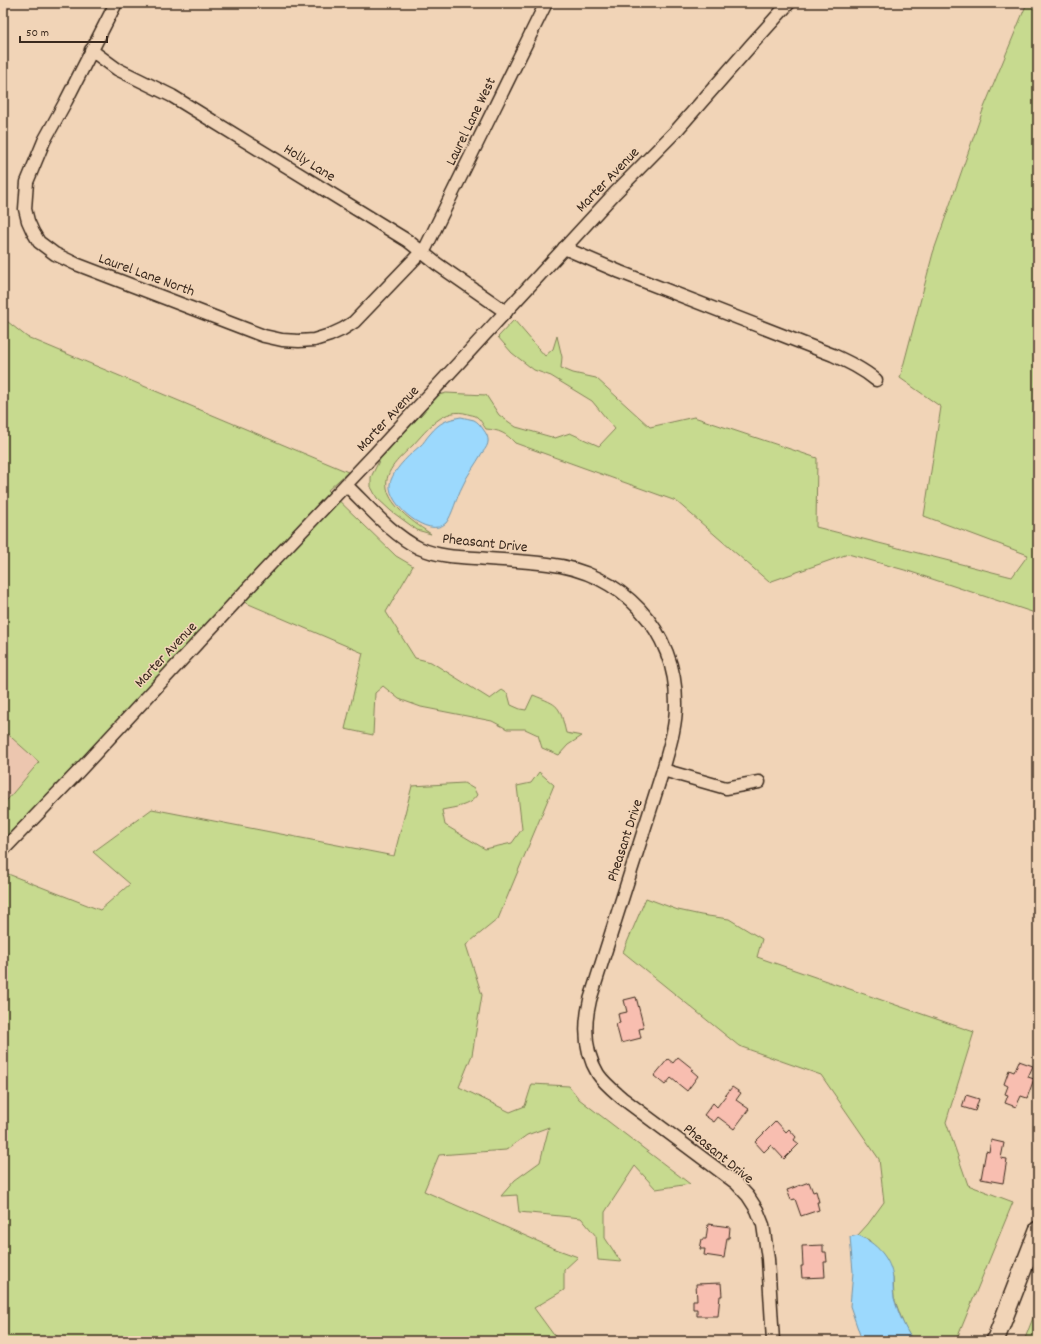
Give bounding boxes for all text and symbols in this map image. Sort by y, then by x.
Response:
scale bar [20,18,107,44]
text: 50 m [26,25,49,42]
street label: Laurel Lane West [441,74,503,170]
street label: Holly Lane [279,139,340,189]
street label: Marter Avenue [571,142,646,218]
street label: Laurel Lane North [95,248,198,304]
street label: Marter Avenue [352,381,425,457]
street label: Pheasant Drive [441,529,529,559]
street label: Marter Avenue [130,617,203,693]
street label: Pheasant Drive [602,796,650,885]
street label: Pheasant Drive [678,1119,758,1190]

